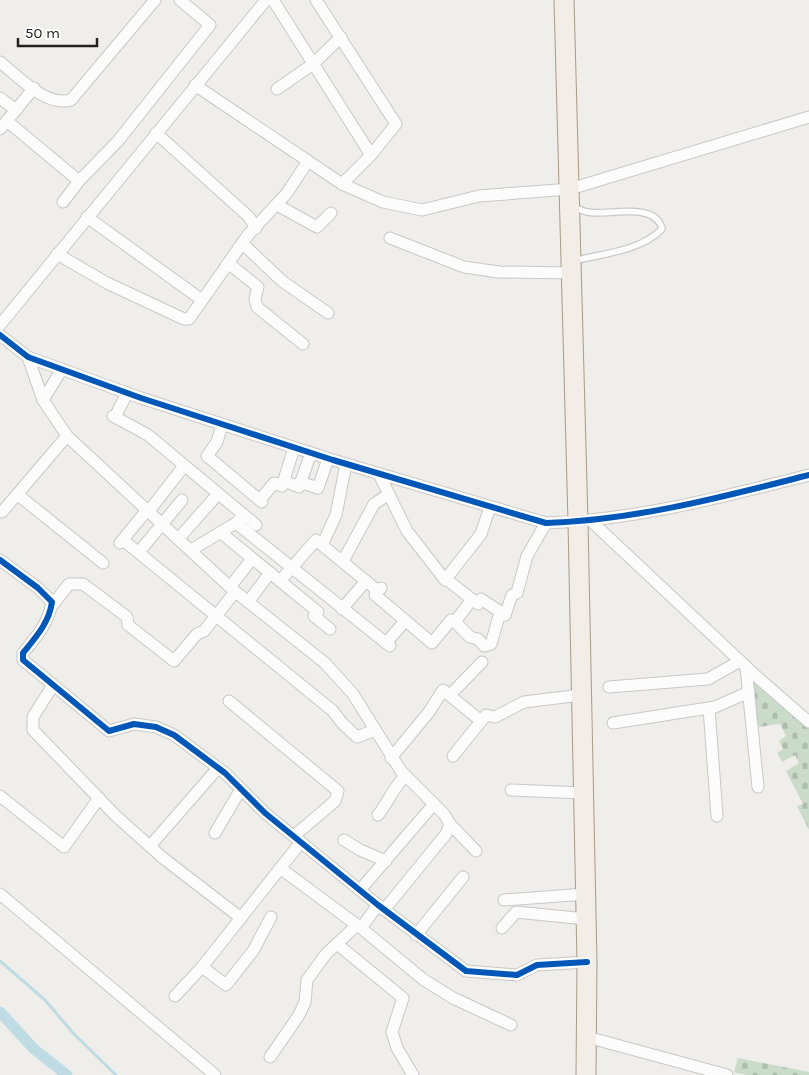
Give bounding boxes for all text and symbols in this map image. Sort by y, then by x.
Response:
scale bar [18,15,96,47]
text: 50 m [25,24,60,42]

